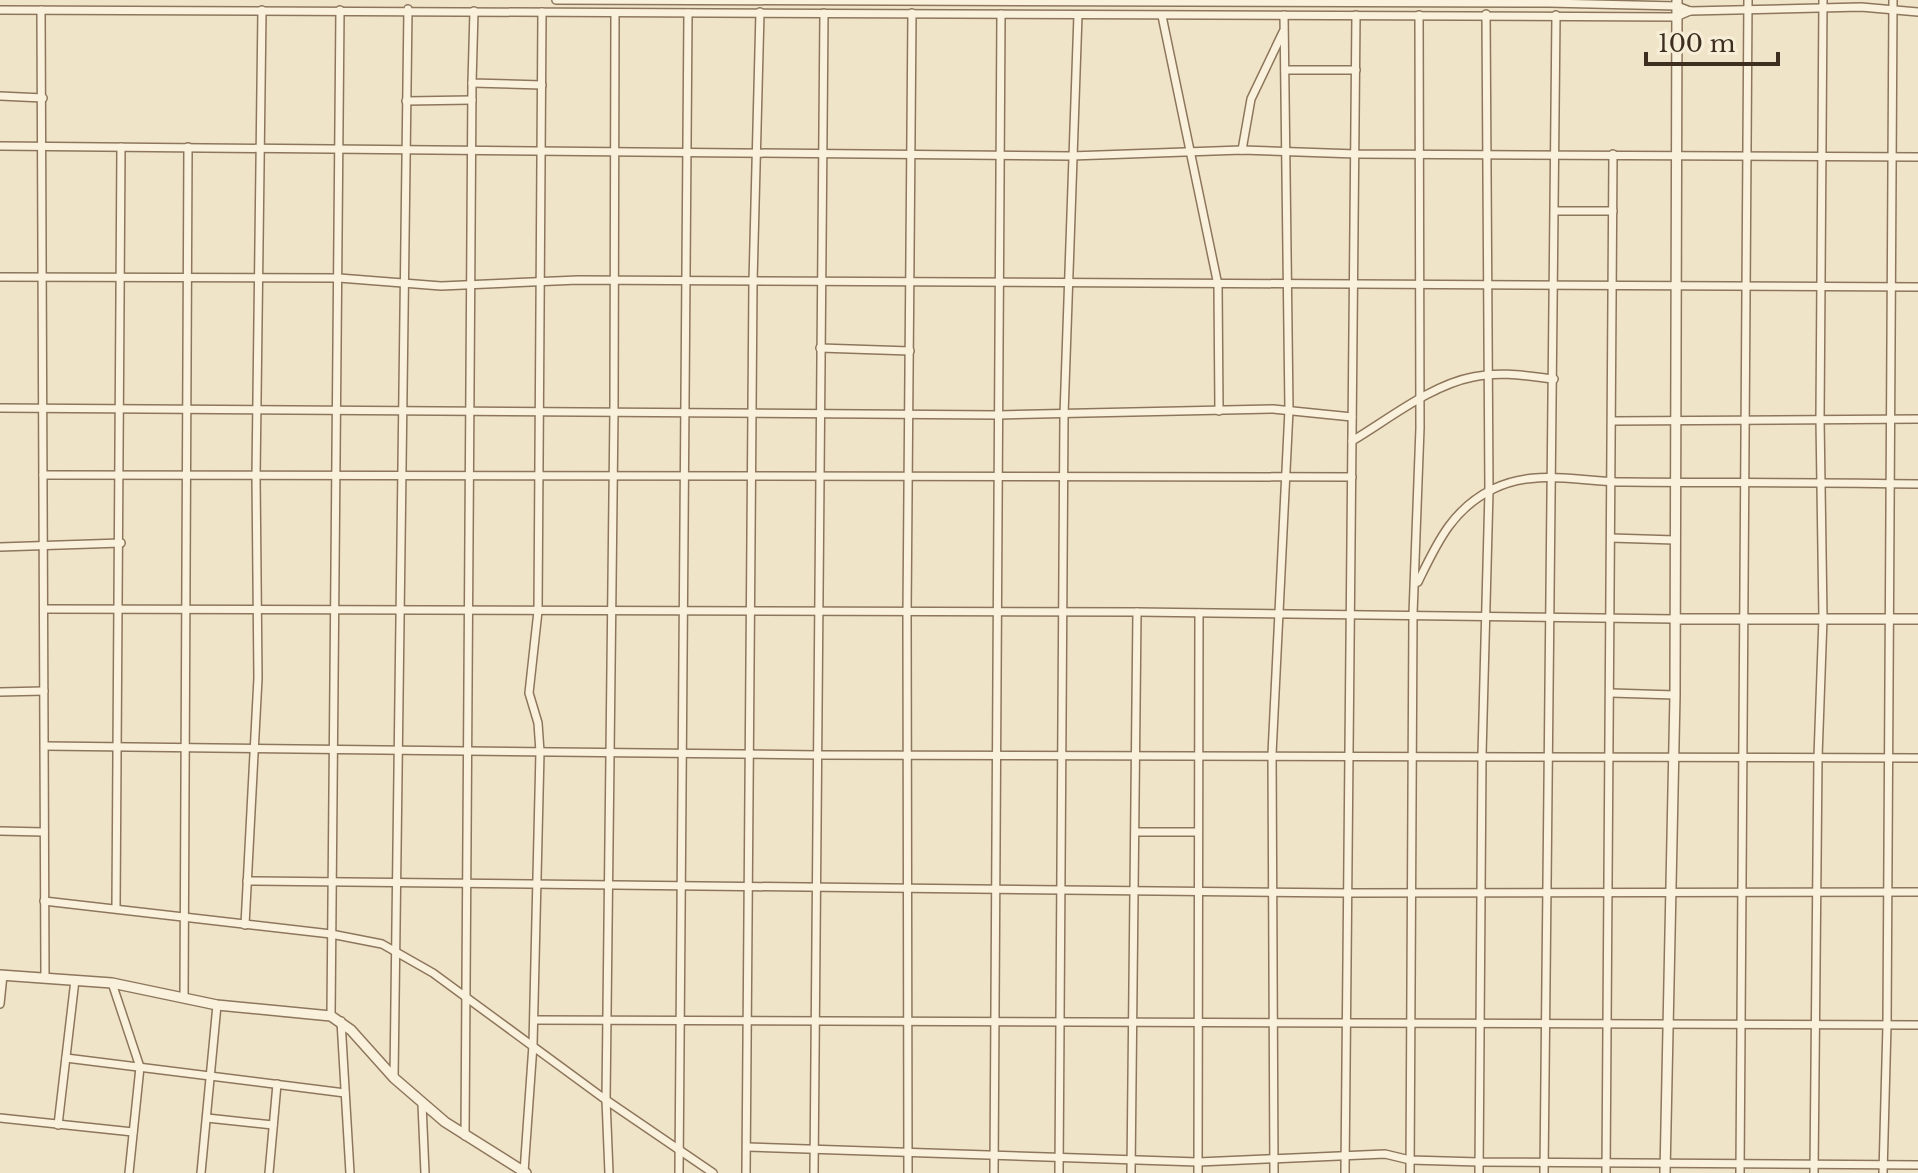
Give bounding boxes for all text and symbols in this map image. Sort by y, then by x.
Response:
scale bar [1646,16,1778,66]
text: 100 m [1658,29,1736,58]

